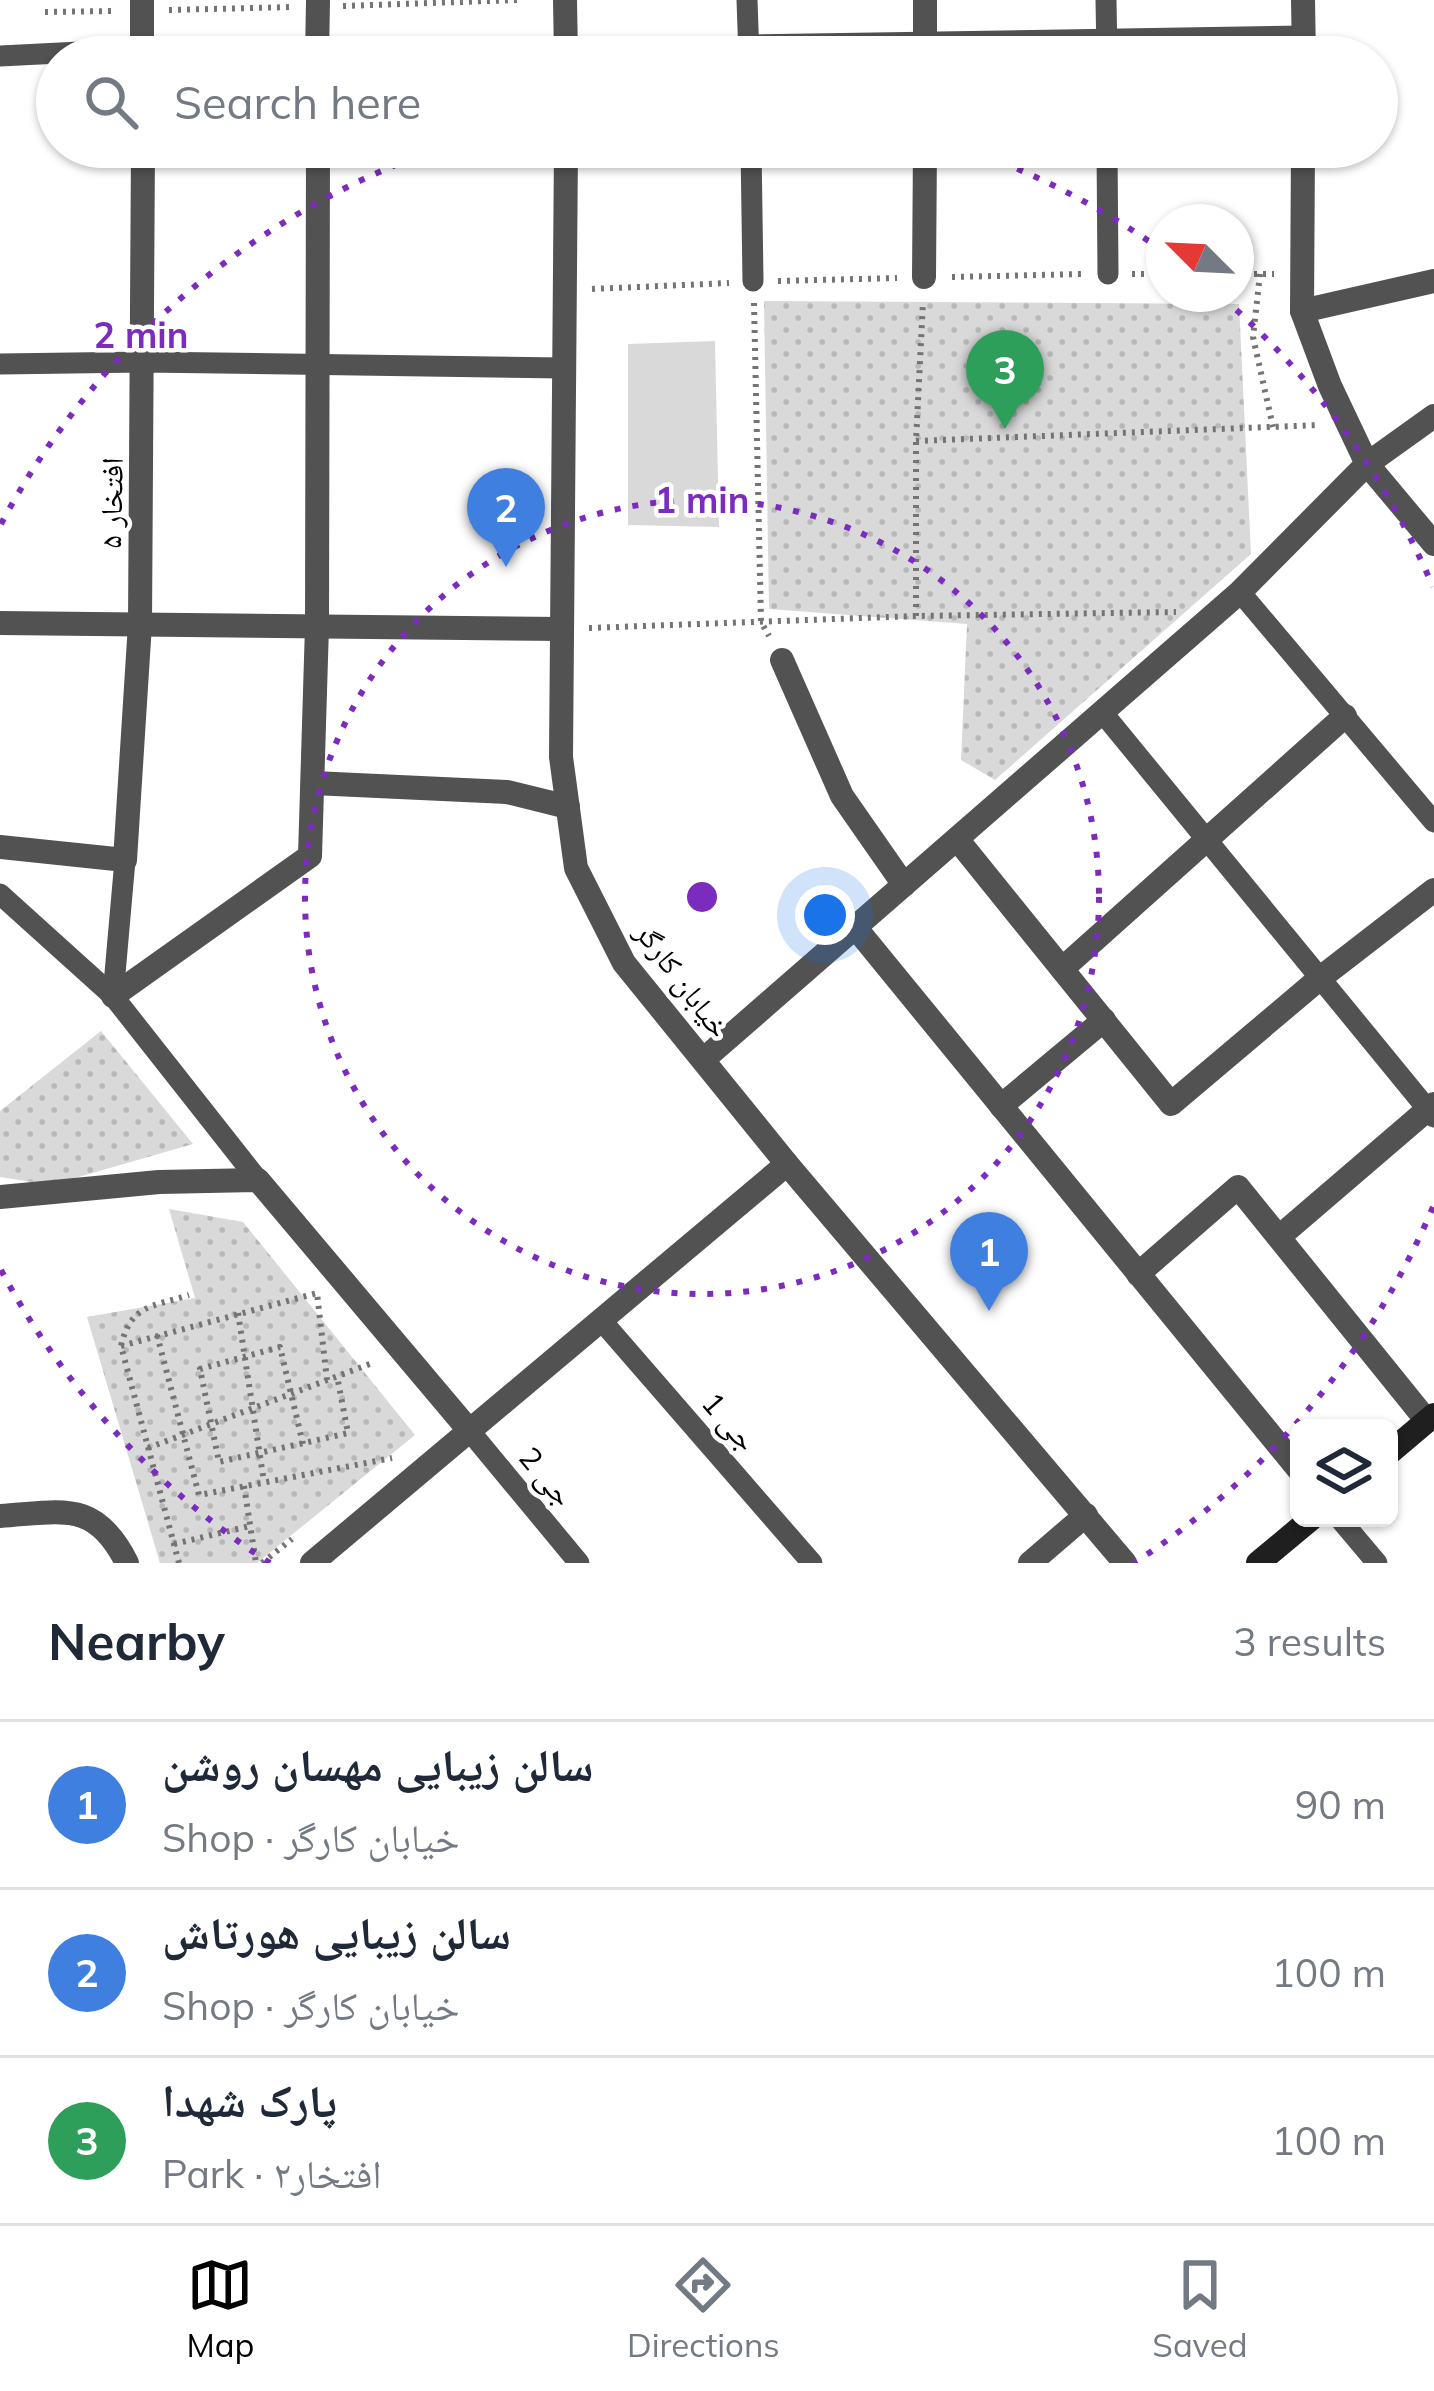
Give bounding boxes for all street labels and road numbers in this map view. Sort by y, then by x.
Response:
street label: افتخار ۵ [91,457,131,549]
street label: خیابان کارگر [626,913,739,1045]
street label: جی 1 [694,1384,766,1459]
street label: جی 2 [511,1439,582,1514]

